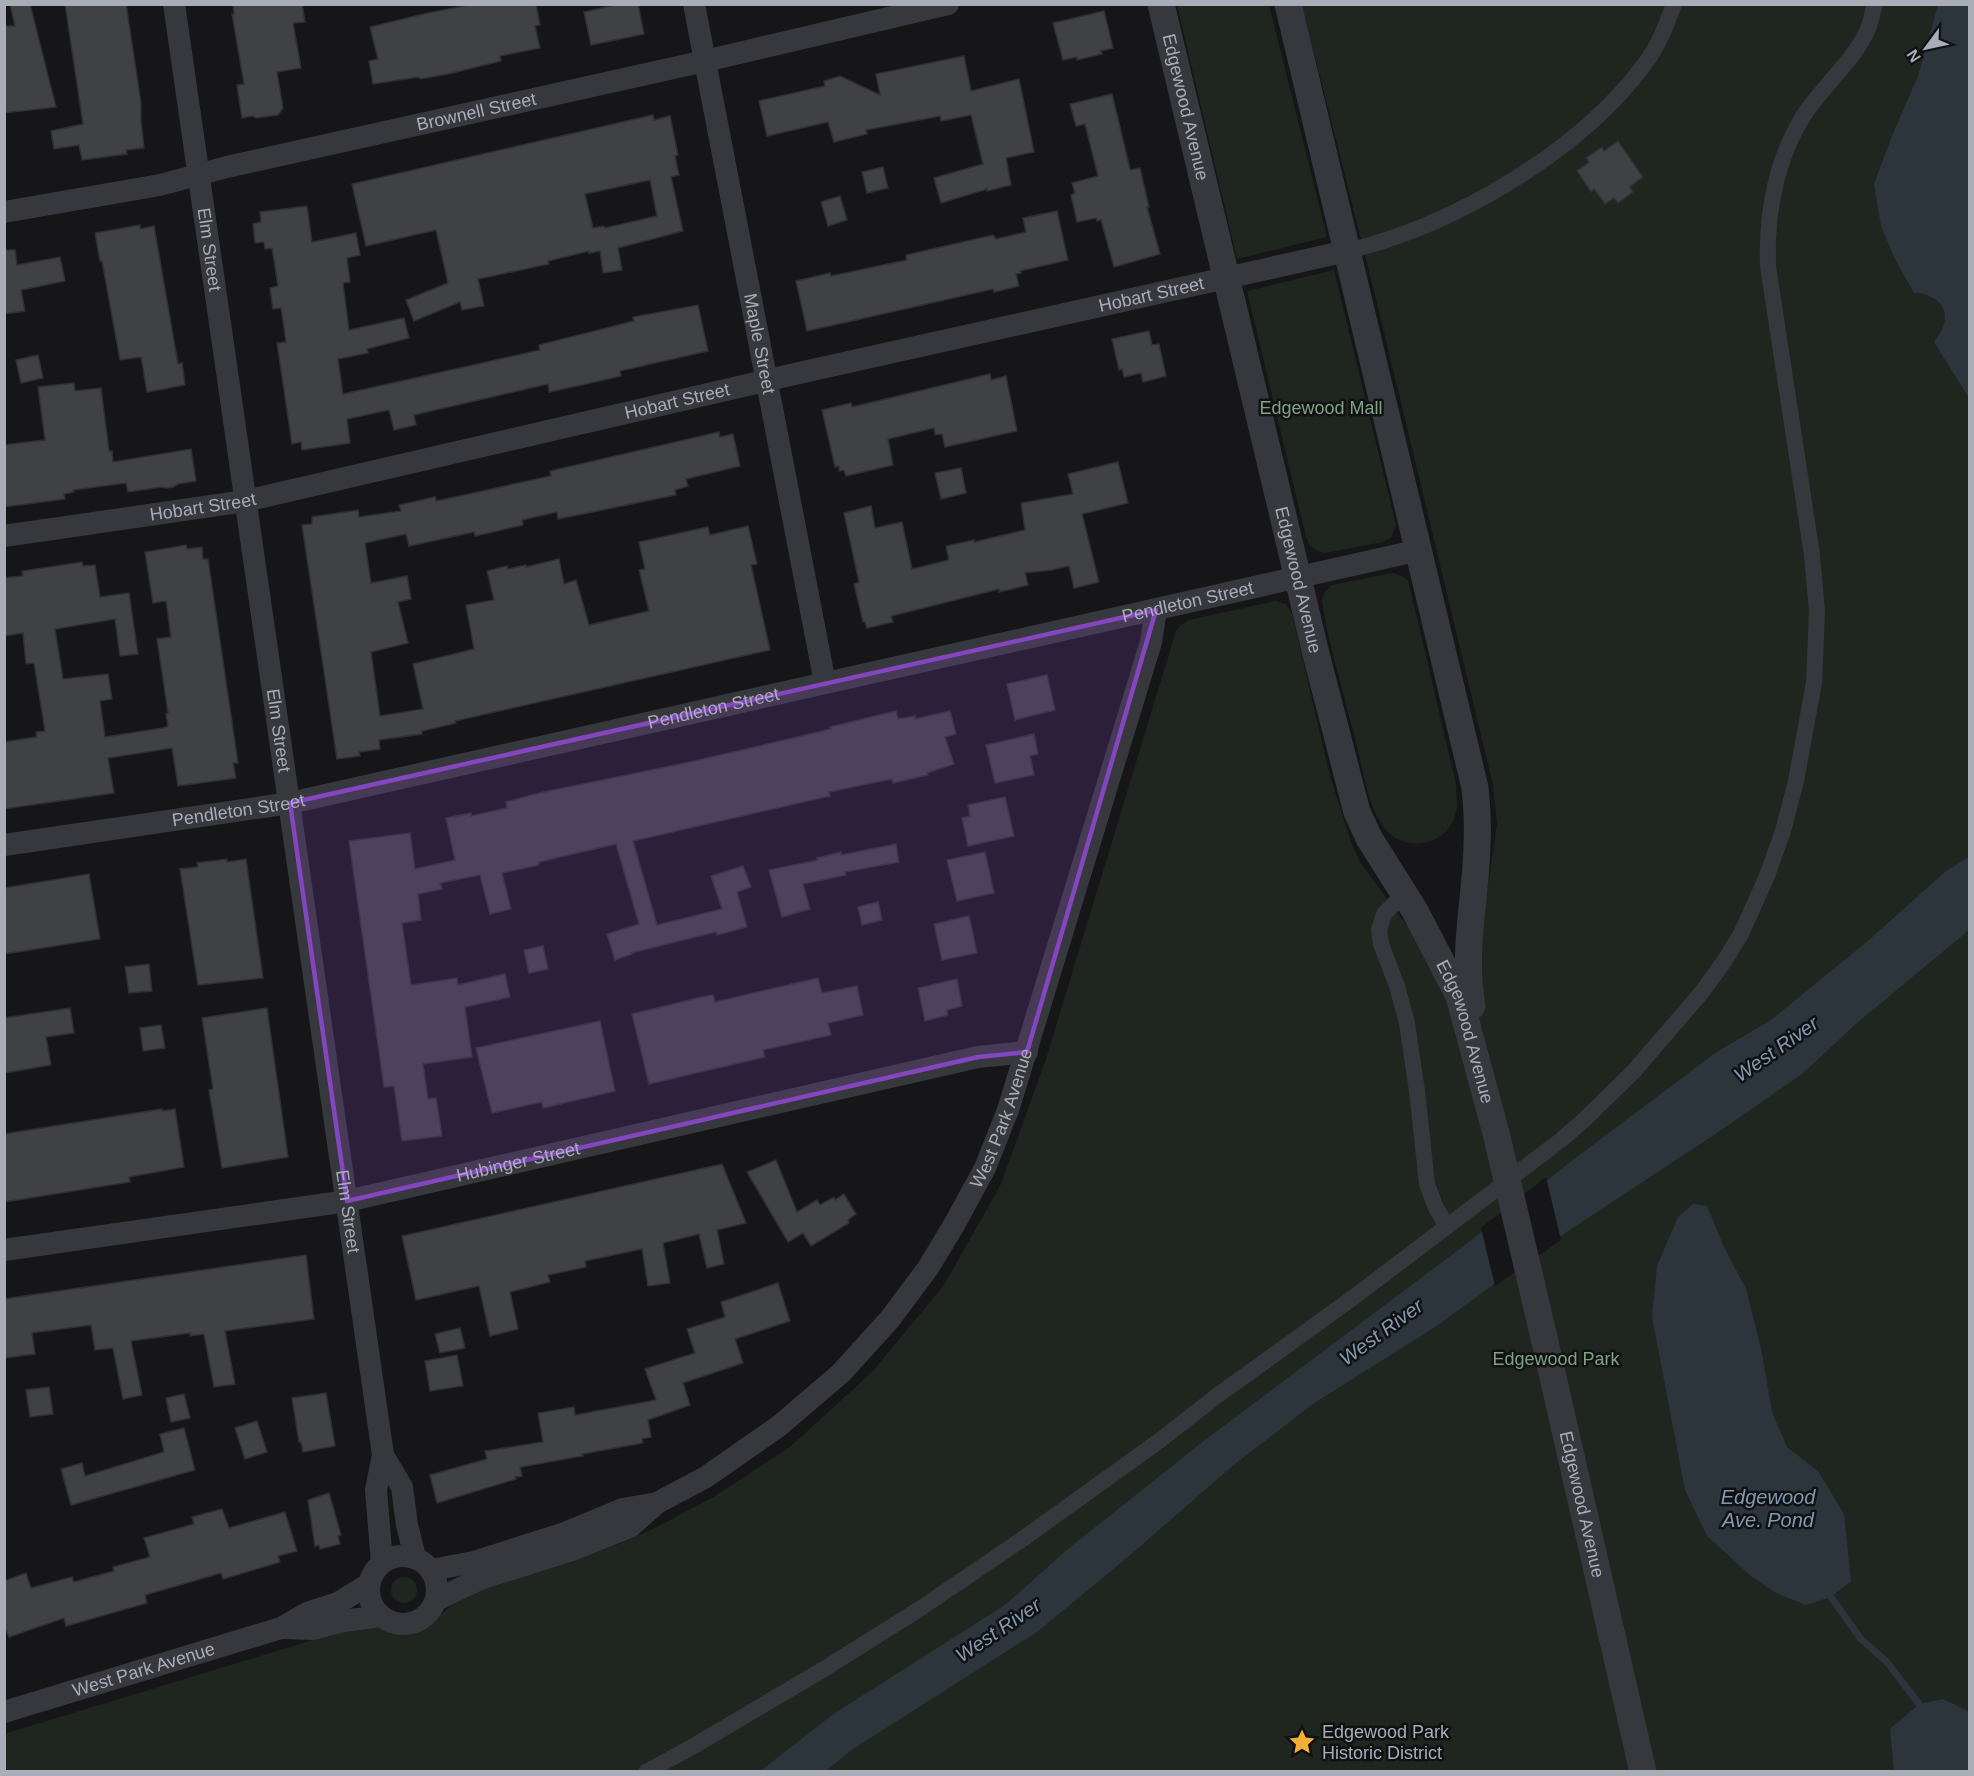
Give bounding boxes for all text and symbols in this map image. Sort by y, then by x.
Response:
north arrow [1896,18,1956,78]
street label: Edgewood Avenue [1158,32,1213,182]
text: N [1904,46,1924,65]
street label: Brownell Street [414,89,538,135]
street label: Elm Street [193,206,225,293]
street label: Hobart Street [1097,273,1206,316]
street label: Maple Street [740,292,779,396]
street label: Hobart Street [623,379,732,423]
park label: Edgewood Mall [1259,398,1383,418]
street label: Hobart Street [148,489,258,525]
street label: Edgewood Avenue [1271,505,1325,655]
street label: Pendleton Street [1120,578,1255,626]
street label: Pendleton Street [646,684,781,733]
street label: Elm Street [263,687,295,774]
street label: Pendleton Street [171,790,307,830]
street label: Edgewood Avenue [1432,957,1498,1106]
water label: West River [1730,1011,1823,1086]
street label: West Park Avenue [966,1046,1036,1191]
street label: Hubinger Street [454,1138,582,1186]
street label: Elm Street [332,1168,364,1255]
water label: West River [1335,1294,1428,1370]
park label: Edgewood Park [1492,1349,1621,1369]
street label: Edgewood Avenue [1556,1429,1608,1580]
water label: Edgewood Ave. Pond [1721,1486,1816,1531]
water label: West River [951,1593,1046,1666]
street label: West Park Avenue [70,1639,217,1701]
place label: Edgewood Park Historic District [1322,1722,1450,1763]
place icon: Edgewood Park Historic District [1287,1727,1317,1757]

